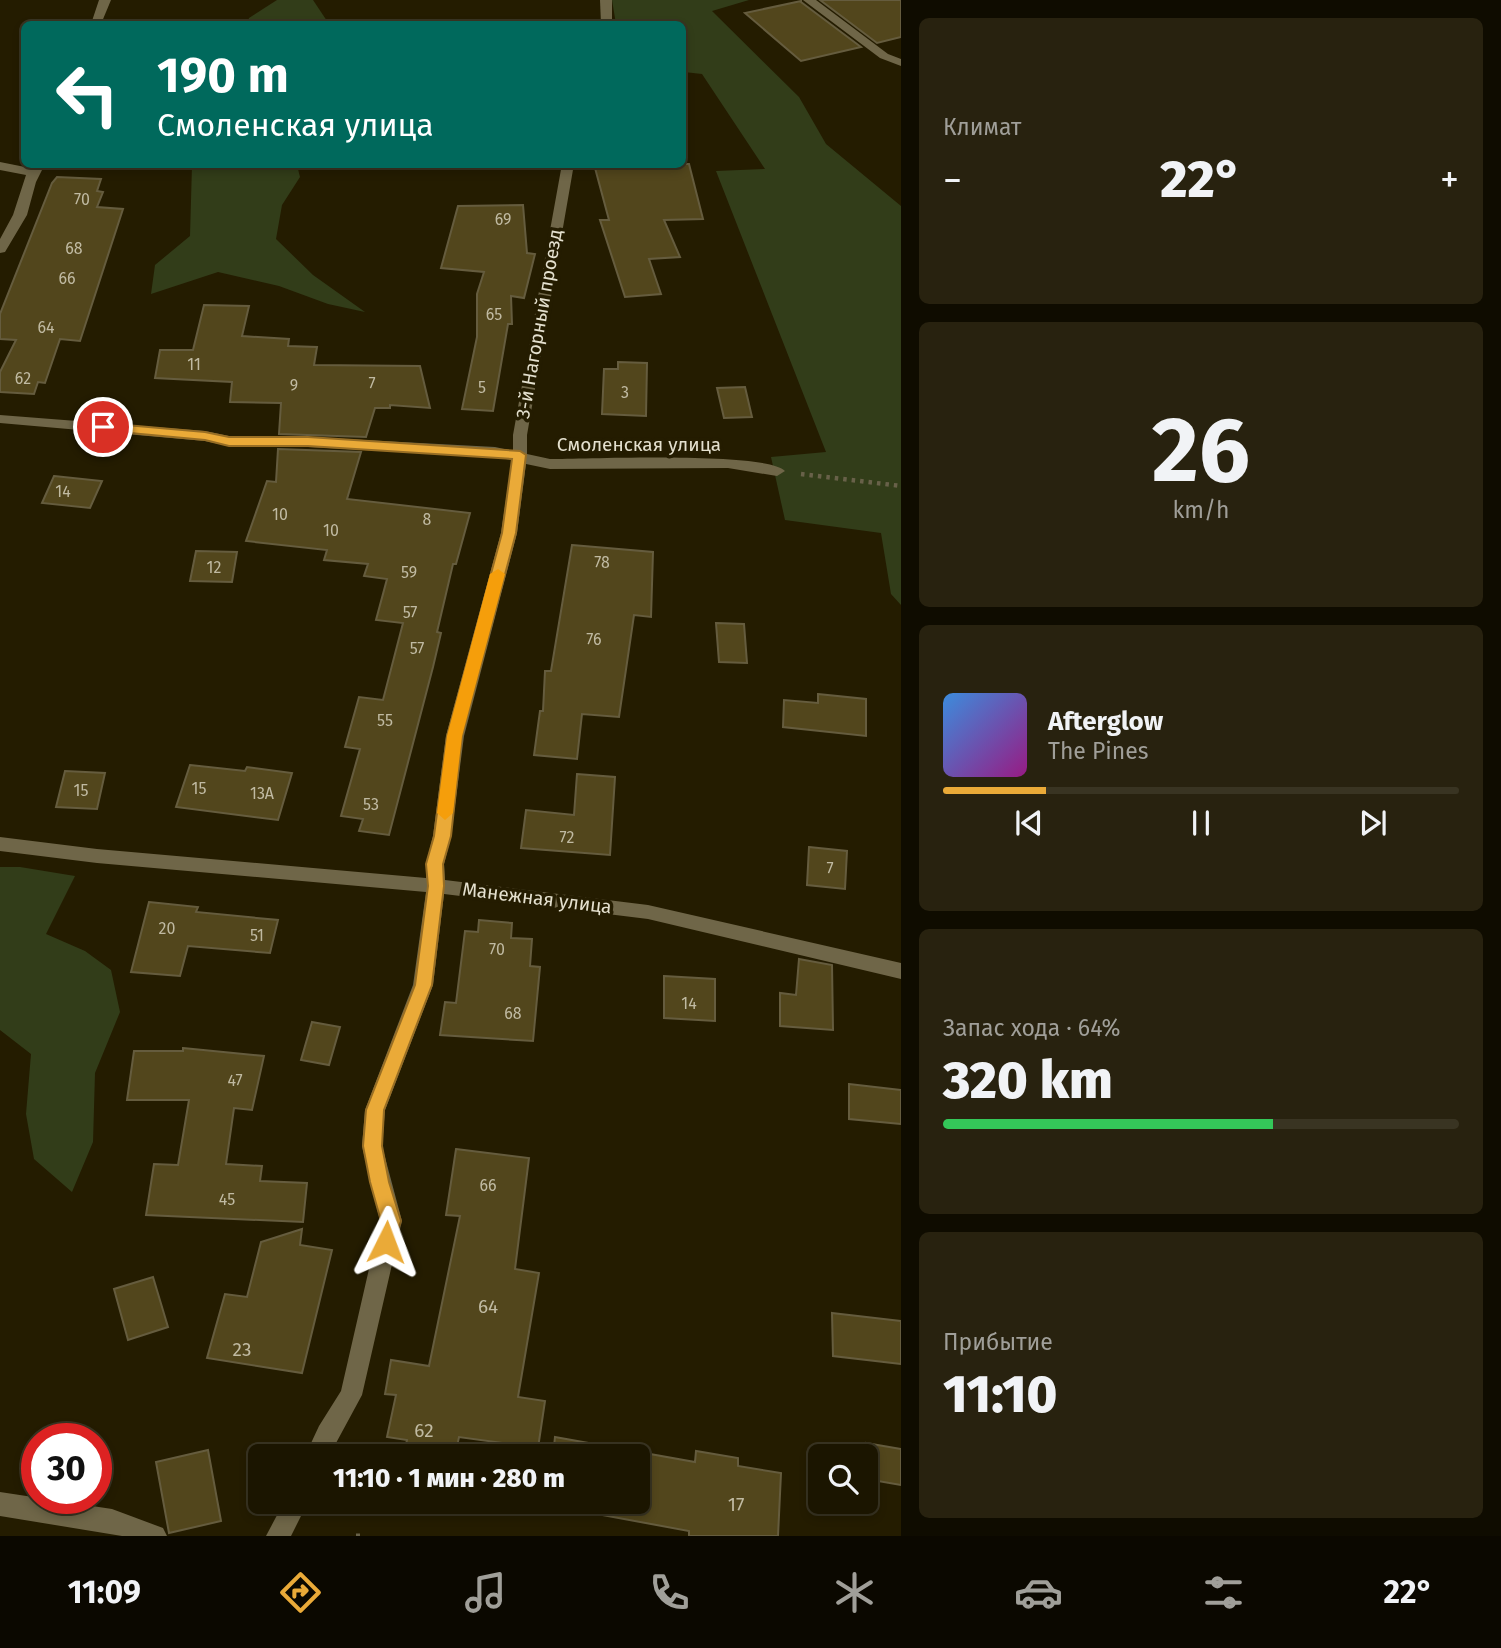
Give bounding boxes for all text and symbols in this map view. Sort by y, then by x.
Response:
text: 190 m [157,46,289,105]
icon: left [42,49,133,140]
text: Смоленская улица [157,106,434,144]
text: Климат [943,113,1021,141]
text: 22° [1160,148,1242,211]
text: − [943,157,962,203]
text: + [1440,157,1459,203]
house number: 70 [74,190,90,209]
house number: 69 [495,210,511,229]
street label: 3-й Нагорный проезд [511,227,567,421]
house number: 68 [65,239,83,258]
house number: 66 [58,269,76,288]
house number: 65 [486,305,502,324]
house number: 64 [37,318,55,337]
house number: 11 [187,355,201,374]
house number: 62 [15,369,31,388]
house number: 7 [368,374,376,393]
house number: 9 [290,376,298,395]
house number: 5 [478,378,486,397]
house number: 3 [621,383,629,402]
text: 26 [1152,396,1250,505]
pin [73,397,133,457]
icon: arrive [84,408,122,446]
street label: Смоленская улица [557,433,721,456]
house number: 14 [55,482,71,501]
text: km/h [1173,496,1229,524]
house number: 10 [272,505,288,524]
house number: 8 [423,510,432,529]
house number: 10 [323,521,339,540]
house number: 78 [594,553,610,572]
house number: 12 [207,558,221,577]
house number: 59 [401,563,417,582]
house number: 57 [403,603,417,622]
house number: 76 [586,630,602,649]
house number: 57 [410,639,424,658]
text: Afterglow [1048,706,1163,737]
house number: 55 [377,711,393,730]
text: The Pines [1048,737,1149,765]
house number: 15 [192,779,206,798]
house number: 15 [74,781,88,800]
house number: 13А [250,784,275,803]
house number: 53 [363,795,379,814]
icon: previous [1010,804,1048,842]
icon: pause [1182,804,1220,842]
icon: next [1354,804,1392,842]
house number: 72 [560,828,574,847]
house number: 7 [826,859,834,878]
street label: Манежная улица [461,877,613,919]
house number: 20 [159,919,175,938]
house number: 51 [250,926,264,945]
house number: 70 [489,940,505,959]
house number: 14 [681,994,697,1013]
house number: 68 [504,1004,522,1023]
text: Запас хода · 64% [943,1014,1120,1042]
text: 320 km [943,1049,1113,1112]
house number: 47 [227,1071,243,1090]
house number: 66 [479,1176,497,1195]
house number: 45 [219,1190,235,1209]
position arrow [349,1205,423,1279]
house number: 64 [478,1295,498,1318]
text: Прибытие [943,1328,1053,1356]
house number: 23 [233,1338,251,1361]
text: 11:10 [943,1363,1058,1426]
house number: 62 [414,1419,434,1442]
speed limit sign: 30 [21,1423,112,1514]
map controls [808,1444,878,1514]
button: search [808,1444,878,1514]
text: 11:10 · 1 мин · 280 m [333,1463,565,1494]
house number: 17 [728,1493,744,1516]
icon: directions [276,1568,325,1617]
icon: music [461,1568,510,1617]
icon: phone [645,1568,694,1617]
icon: climate [830,1568,879,1617]
icon: car [1014,1568,1063,1617]
icon: filters [1199,1568,1248,1617]
text: 11:09 [68,1573,141,1611]
text: 22° [1383,1573,1433,1611]

